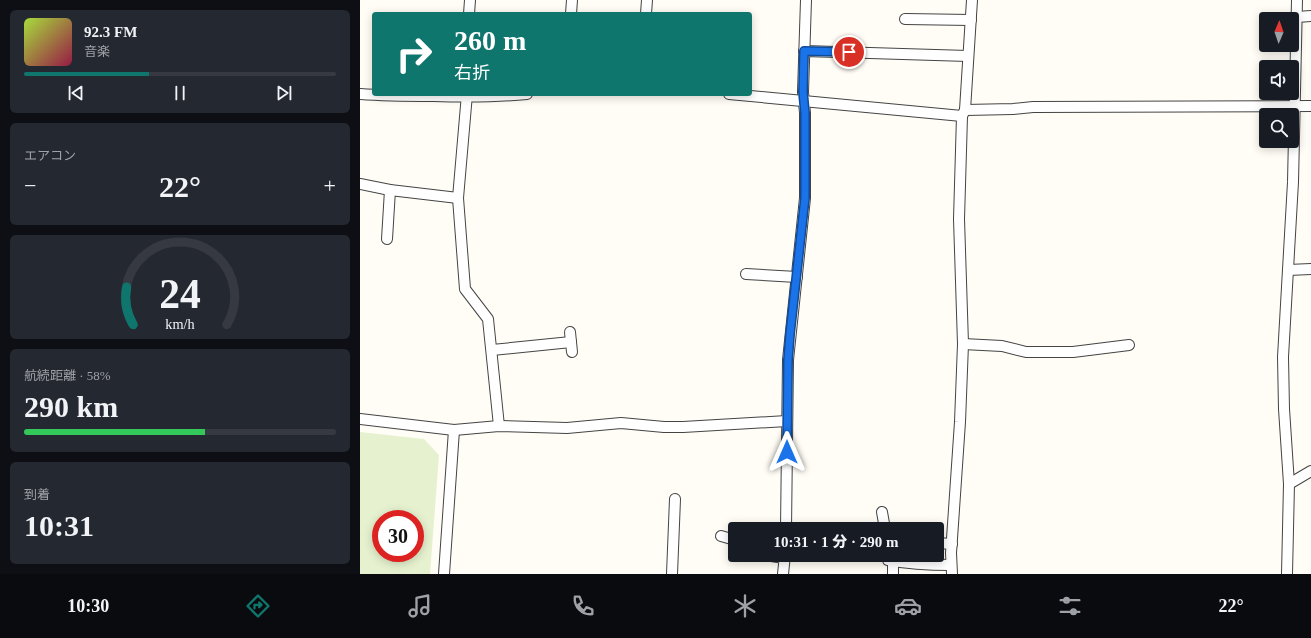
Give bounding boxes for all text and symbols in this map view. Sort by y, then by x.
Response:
north arrow [1259,12,1299,52]
map controls [1259,12,1299,148]
text: 92.3 FM [84,24,137,40]
text: 260 m [454,25,526,56]
icon: right [388,28,440,80]
pin [832,35,866,69]
icon: arrive [838,41,860,63]
text: 音楽 [84,44,110,59]
button: sound [1259,60,1299,100]
text: 右折 [454,63,490,83]
icon: previous [65,82,87,104]
icon: pause [169,82,191,104]
icon: next [273,82,295,104]
button: search [1259,108,1299,148]
text: エアコン [24,148,76,163]
text: 22° [159,170,201,203]
text: − [24,173,36,198]
text: + [324,173,336,198]
text: 24 [159,271,201,317]
text: km/h [165,316,195,332]
text: 航続距離 · 58% [24,368,111,383]
text: 290 km [24,390,118,423]
position arrow [766,431,808,473]
text: 到着 [24,487,50,502]
text: 10:31 [24,509,94,542]
speed limit sign: 30 [372,510,424,562]
text: 10:31 · 1 分 · 290 m [774,534,899,550]
icon: directions [244,592,272,620]
icon: music [406,592,434,620]
icon: phone [569,592,597,620]
icon: climate [731,592,759,620]
icon: car [894,592,922,620]
icon: filters [1056,592,1084,620]
text: 10:30 [67,596,109,616]
text: 22° [1219,596,1244,616]

